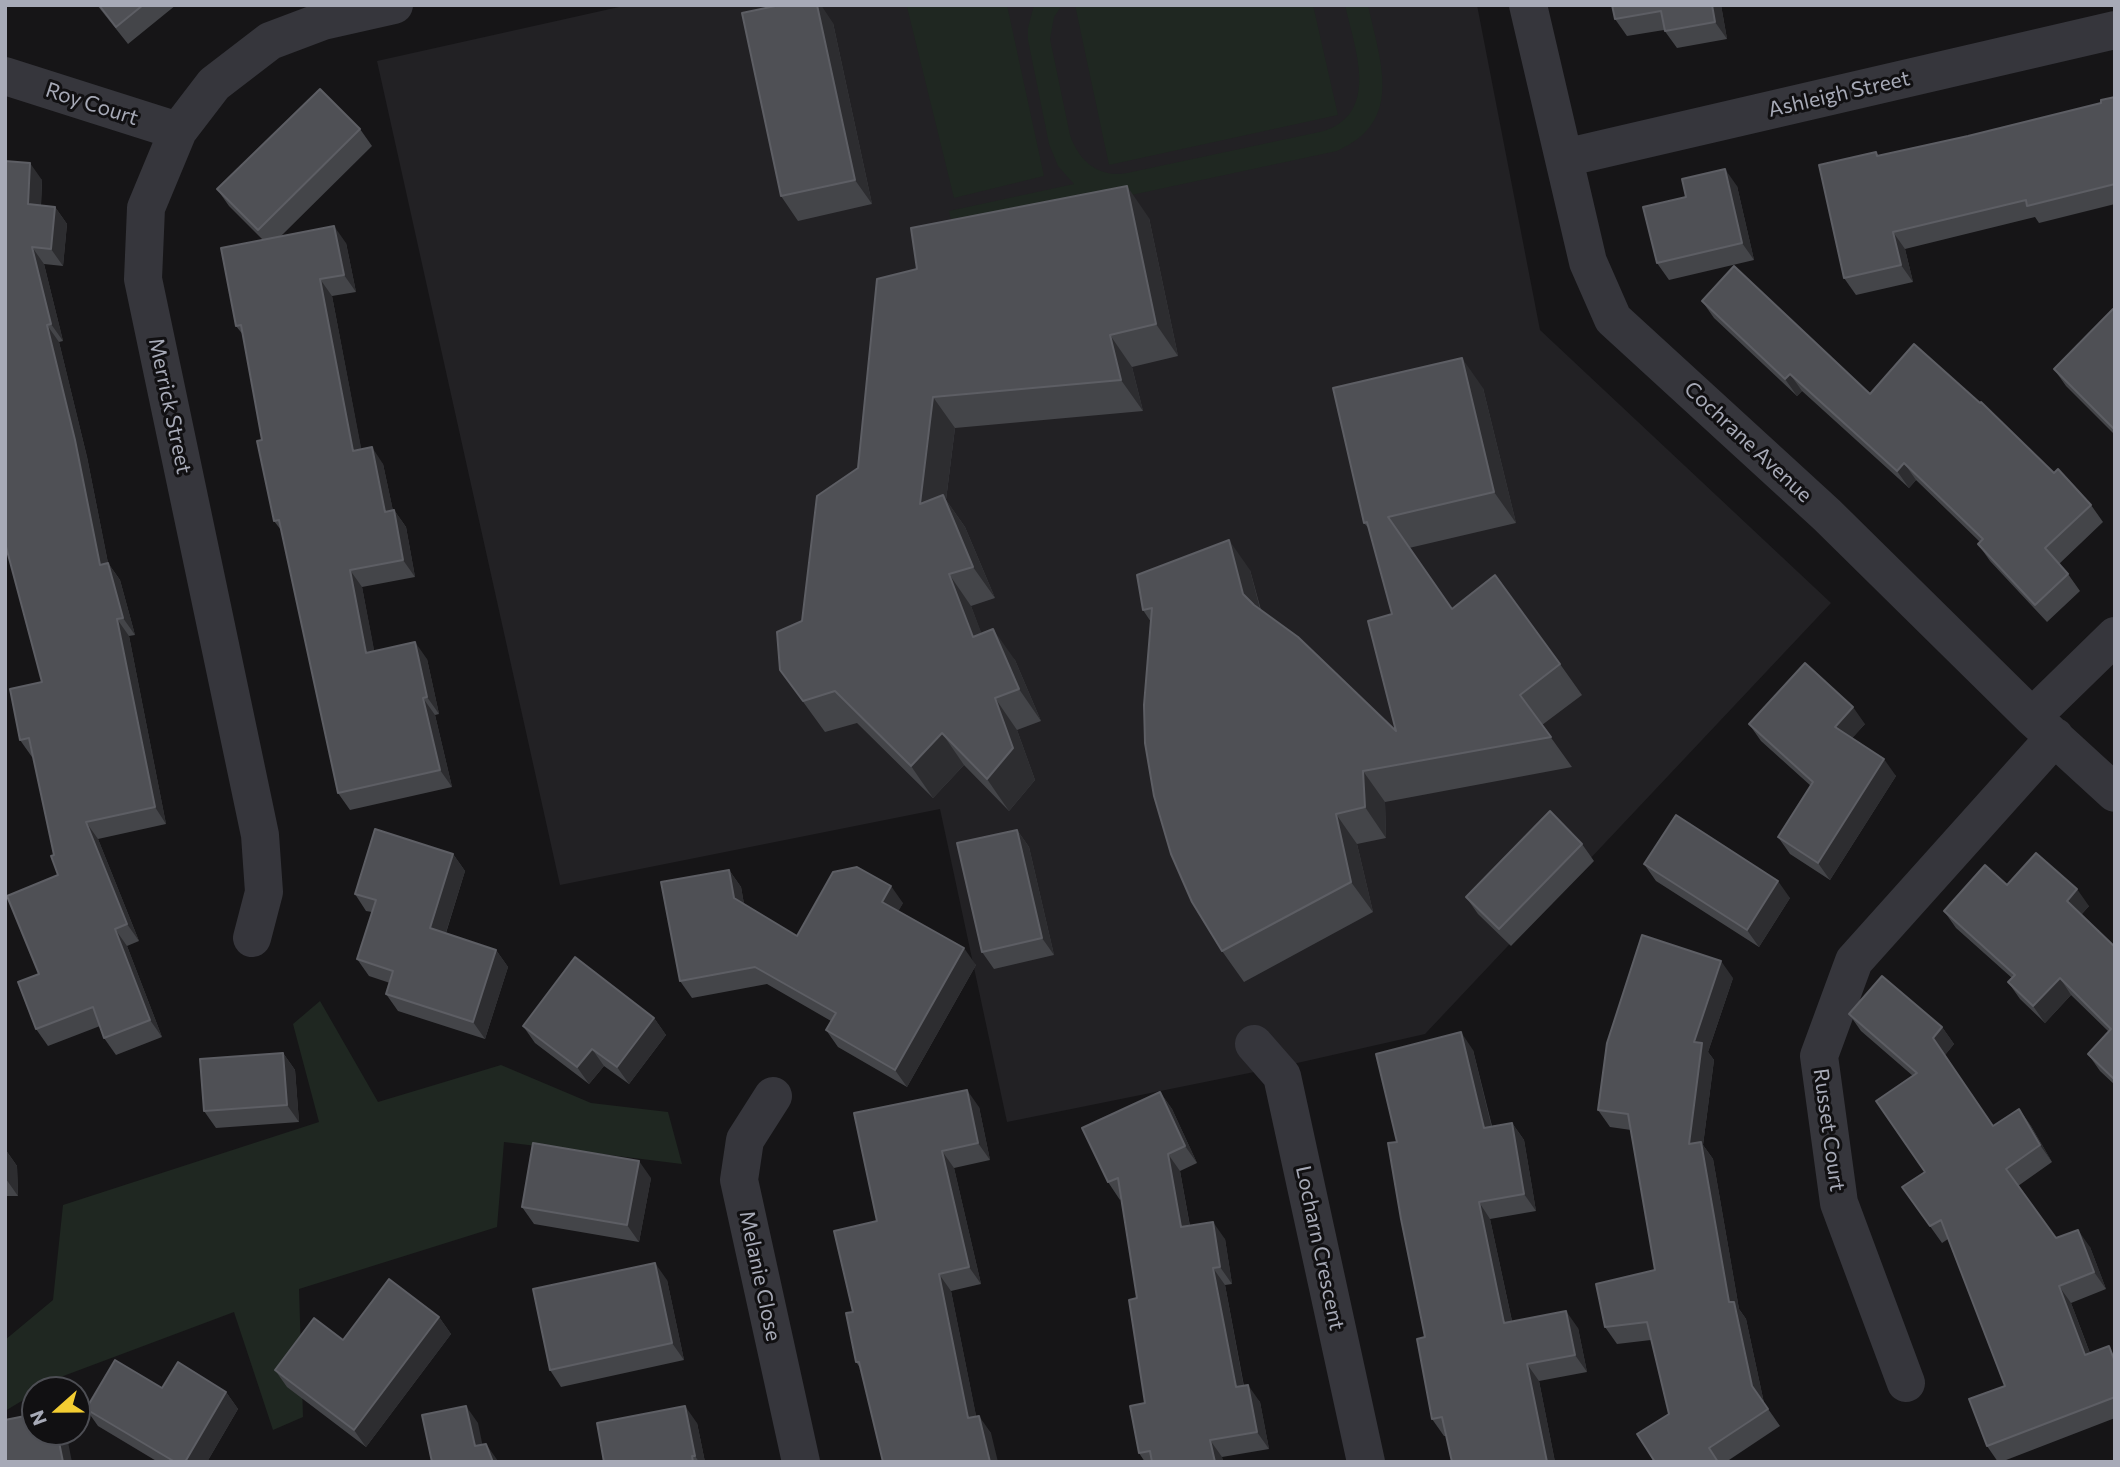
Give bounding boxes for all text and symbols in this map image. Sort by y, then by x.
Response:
street label: Ashleigh Street [1766,65,1912,123]
street label: Roy Court [42,77,142,131]
street label: Merrick Street [143,336,197,476]
street label: Cochrane Avenue [1679,376,1817,508]
street label: Russet Court [1808,1067,1850,1193]
street label: Locharn Crescent [1290,1163,1350,1333]
street label: Melanie Close [734,1208,786,1344]
north arrow [21,1376,91,1446]
text: N [25,1407,51,1429]

